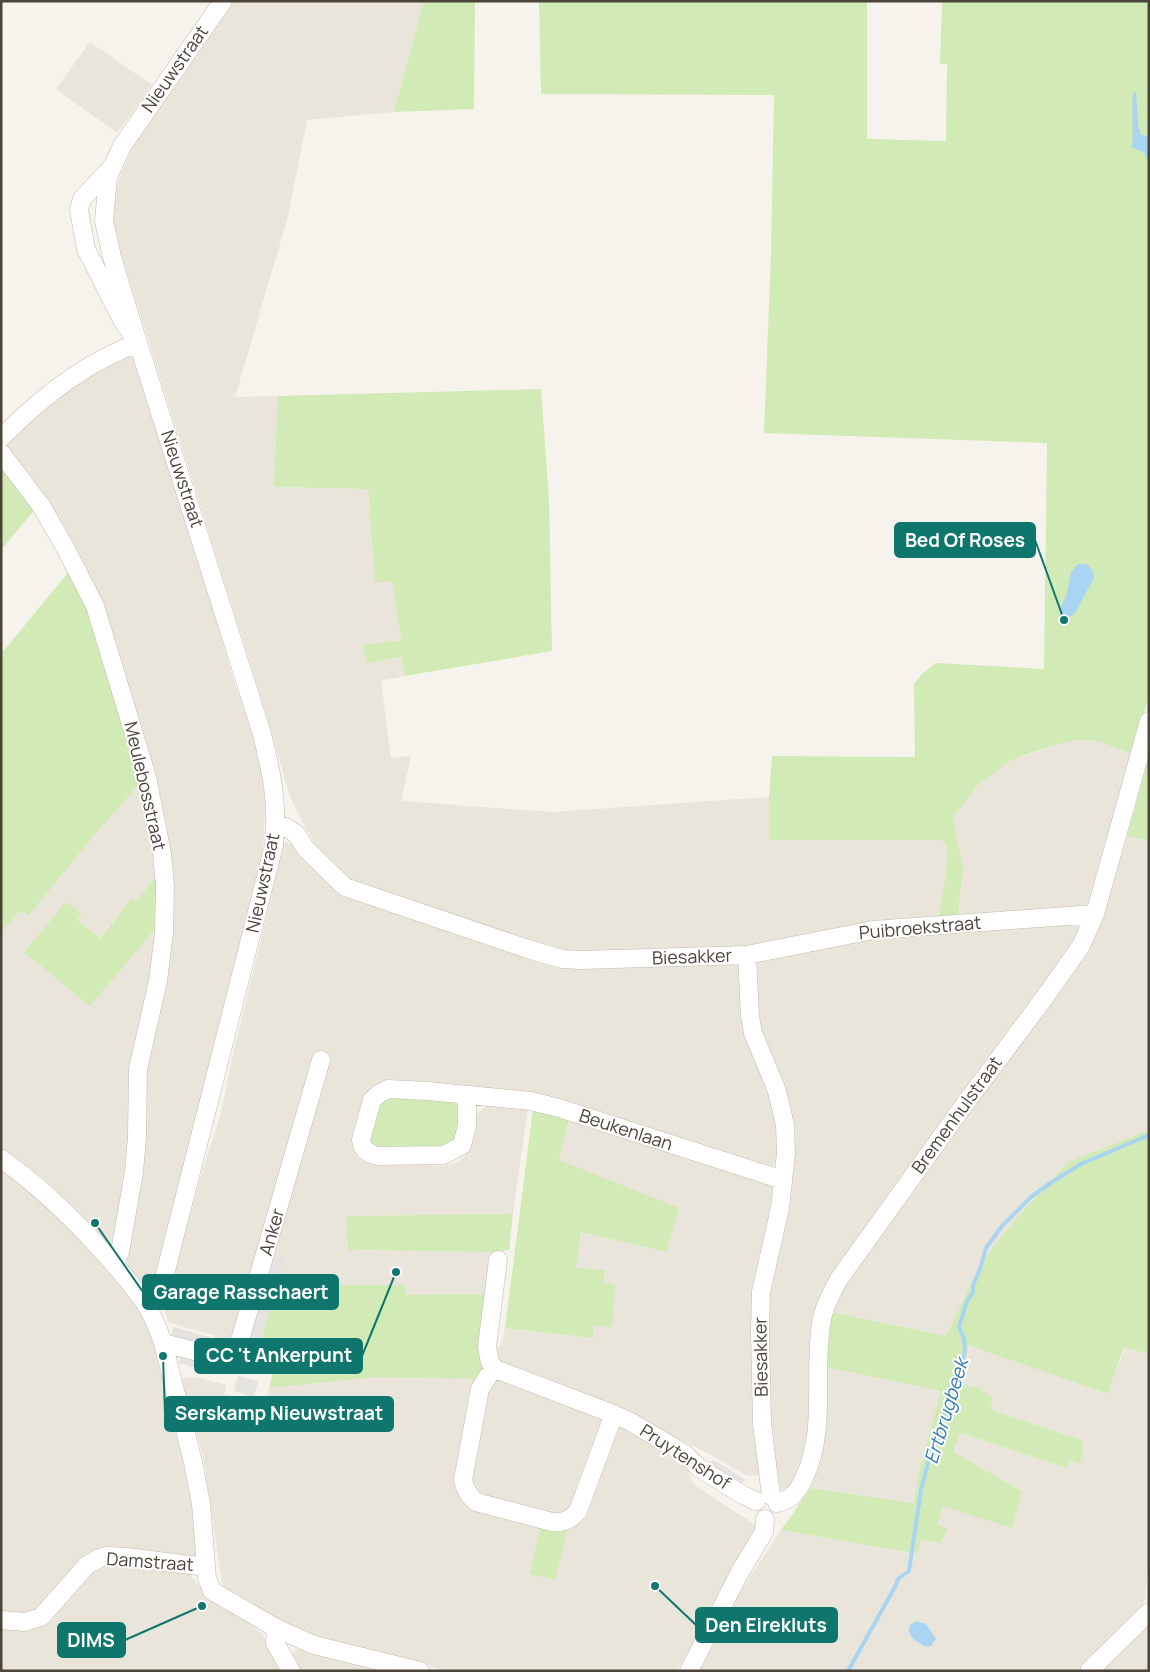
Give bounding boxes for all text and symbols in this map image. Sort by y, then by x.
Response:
street label: Nieuwstraat [135,20,213,117]
street label: Nieuwstraat [156,427,210,531]
callout: Bed Of Roses [895,523,1035,557]
text: Bed Of Roses [905,527,1025,553]
street label: Meulebosstraat [119,719,172,853]
street label: Nieuwstraat [240,831,284,935]
street label: Puibroekstraat [858,910,982,944]
street label: Biesakker [652,943,733,969]
street label: Bremenhulstraat [906,1051,1007,1178]
street label: Beukenlaan [577,1103,676,1155]
street label: Anker [253,1205,289,1258]
callout: Garage Rasschaert [143,1275,338,1309]
text: Garage Rasschaert [153,1279,329,1305]
street label: Biesakker [747,1316,773,1397]
callout: CC 't Ankerpunt [195,1339,362,1373]
text: CC 't Ankerpunt [206,1342,352,1368]
water label: Ertbrugbeek [918,1353,975,1467]
callout: Serskamp Nieuwstraat [165,1397,393,1431]
text: Serskamp Nieuwstraat [175,1400,383,1426]
street label: Pruytenshof [636,1418,736,1495]
street label: Damstraat [106,1546,194,1576]
callout: Den Eirekluts [696,1608,837,1642]
text: Den Eirekluts [705,1612,827,1638]
callout: DIMS [58,1623,125,1657]
text: DIMS [67,1627,115,1653]

